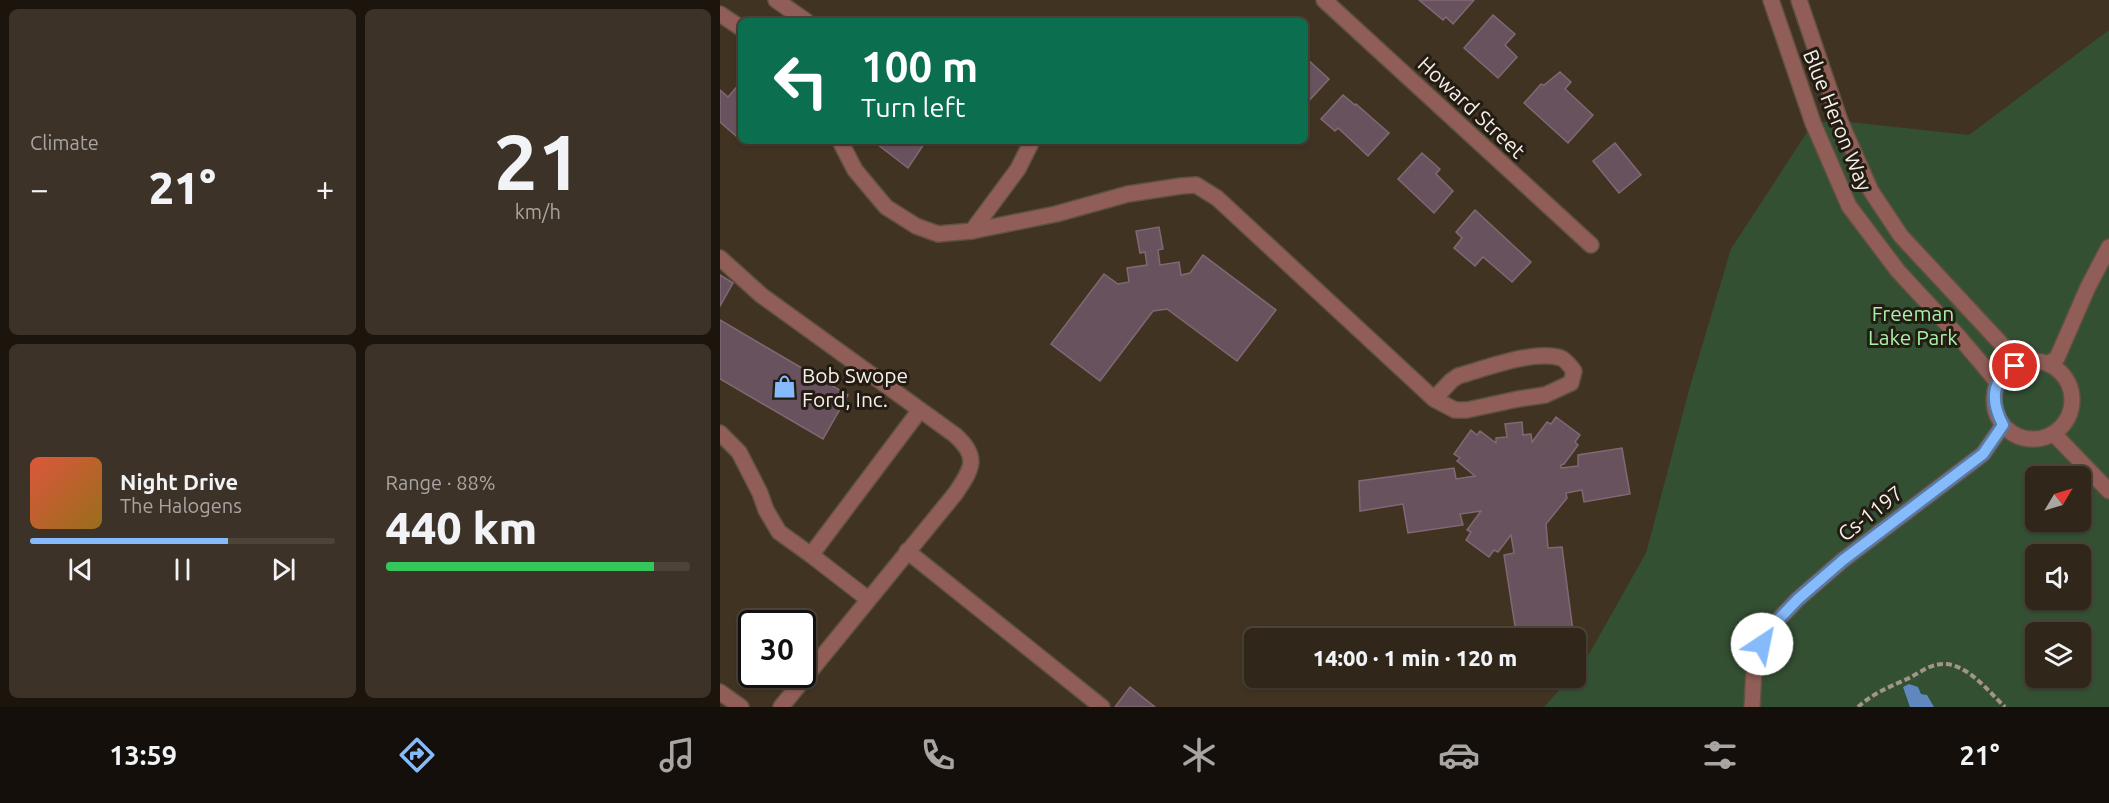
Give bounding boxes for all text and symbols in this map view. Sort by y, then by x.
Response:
icon: left [762,42,840,120]
text: 100 m [861,43,978,90]
street label: Blue Heron Way [1799,46,1877,194]
street label: Howard Street [1413,51,1531,163]
text: Turn left [861,92,965,122]
text: 21 [494,117,582,205]
text: Climate [30,131,99,154]
text: 21° [149,162,216,213]
text: − [30,170,49,207]
text: + [316,170,334,207]
text: km/h [515,200,561,223]
park label: Freeman Lake Park [1868,301,1958,349]
pin [1989,340,2040,391]
icon: arrive [1998,349,2031,382]
place label: Bob Swope Ford, Inc. [802,363,908,411]
shop icon: Bob Swope Ford, Inc. [771,374,797,400]
north arrow [2025,466,2091,532]
map controls [2025,466,2091,688]
text: Night Drive [120,469,238,494]
text: Range · 88% [386,471,496,494]
street label: Cs-1197 [1833,480,1907,546]
text: The Halogens [120,494,242,517]
text: 440 km [386,502,537,553]
button: sound [2025,544,2091,610]
icon: previous [64,553,97,586]
icon: pause [166,553,199,586]
icon: next [267,553,300,586]
speed limit sign: 30 [738,610,816,688]
position arrow [1730,612,1794,676]
button: layers [2025,622,2091,688]
text: 14:00 · 1 min · 120 m [1313,645,1517,670]
icon: directions [396,734,438,776]
icon: music [656,734,698,776]
icon: phone [917,734,959,776]
icon: climate [1178,734,1220,776]
icon: car [1438,734,1480,776]
icon: filters [1699,734,1741,776]
text: 13:59 [109,740,177,770]
text: 21° [1960,740,2000,770]

